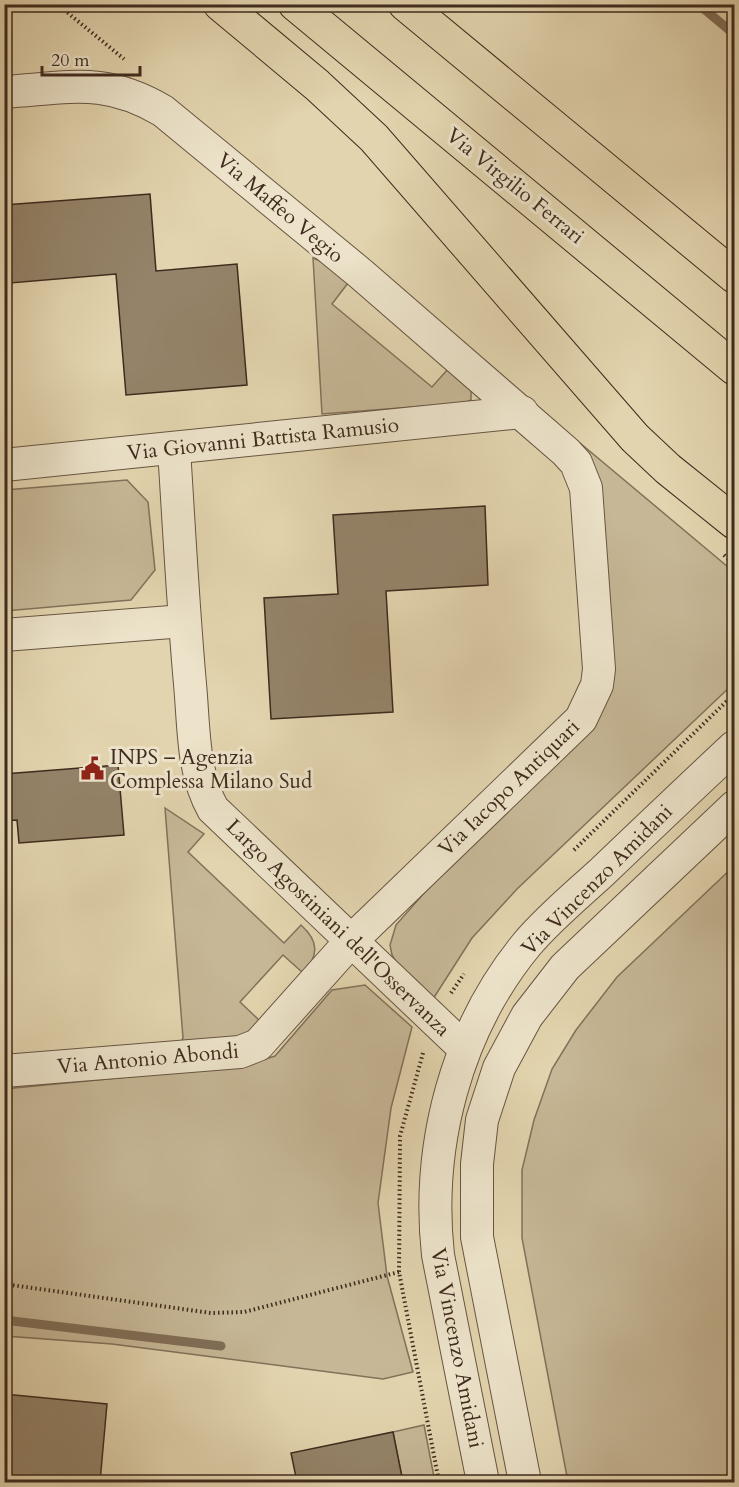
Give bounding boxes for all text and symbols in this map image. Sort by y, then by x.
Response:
scale bar [42,39,140,77]
text: 20 m [51,48,90,73]
street label: Via Virgilio Ferrari [440,121,590,251]
street label: Via Maffeo Vegio [210,146,350,270]
street label: Via Giovanni Battista Ramusio [126,410,400,468]
street label: Via Iacopo Antiquari [432,713,586,863]
place label: INPS – Agenzia Complessa Milano Sud [110,743,312,796]
public building icon: INPS – Agenzia Complessa Milano Sud [79,756,105,782]
street label: Via Vincenzo Amidani [515,798,679,962]
street label: Largo Agostiniani dell'Osservanza [219,813,457,1043]
street label: Via Antonio Abondi [56,1037,240,1081]
street label: Via Vincenzo Amidani [423,1245,491,1451]

